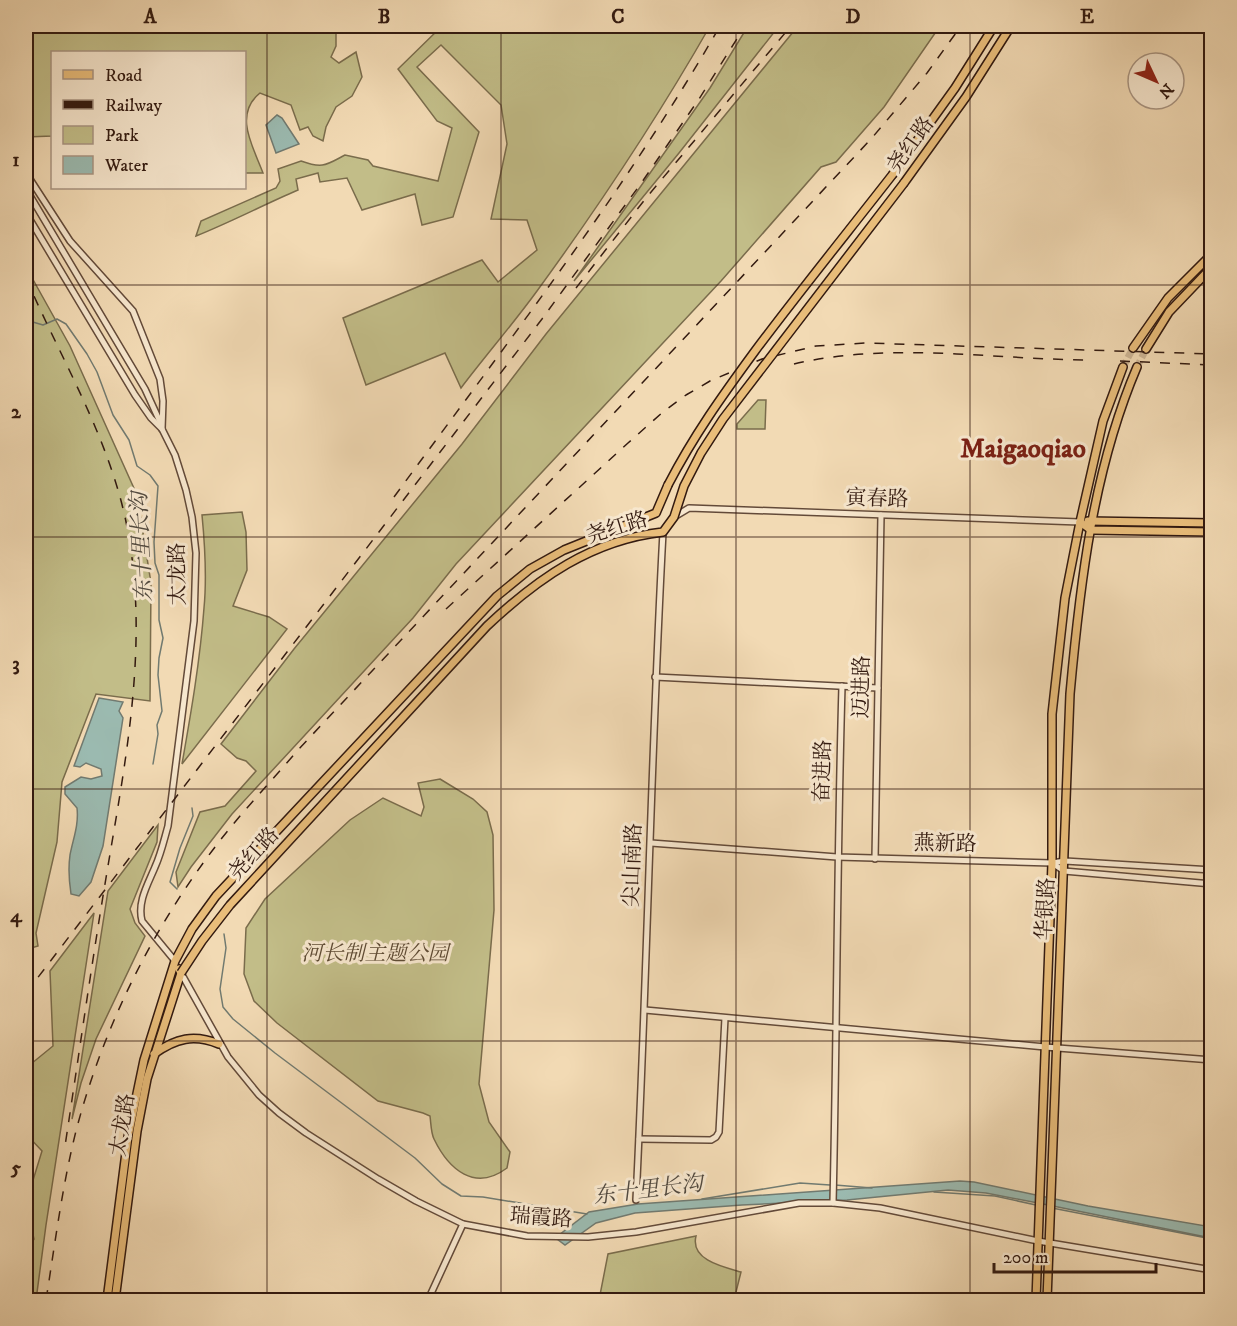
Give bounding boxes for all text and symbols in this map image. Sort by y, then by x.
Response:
text: A [143,5,158,30]
text: B [378,5,390,30]
text: C [611,5,625,30]
text: D [846,5,861,30]
text: E [1080,5,1094,30]
legend [51,51,246,189]
north arrow [1126,51,1186,111]
text: Road [105,65,142,87]
text: N [1154,79,1178,102]
text: Railway [105,95,163,117]
street label: 尧红路 [882,112,940,178]
text: Park [105,125,139,147]
text: 1 [12,148,20,173]
text: Water [104,155,148,177]
text: 2 [11,400,22,425]
district label: Maigaoqiao [960,432,1086,466]
street label: 寅春路 [845,485,909,513]
water label: 东十里长沟 [125,488,158,603]
street label: 尧红路 [583,506,651,550]
street label: 太龙路 [164,542,192,606]
text: 3 [12,652,20,677]
street label: 迈进路 [848,655,876,719]
street label: 奋进路 [809,739,837,803]
street label: 尧红路 [223,822,285,886]
street label: 尖山南路 [619,823,647,907]
street label: 燕新路 [913,830,977,858]
street label: 华银路 [1031,877,1061,941]
text: 4 [10,904,23,929]
park label: 河长制主题公园 [302,941,451,967]
street label: 太龙路 [105,1092,141,1158]
text: 5 [10,1156,21,1181]
water label: 东十里长沟 [592,1170,707,1210]
street label: 瑞霞路 [509,1203,573,1233]
scale bar [994,1236,1156,1274]
text: 200 m [1003,1247,1049,1269]

